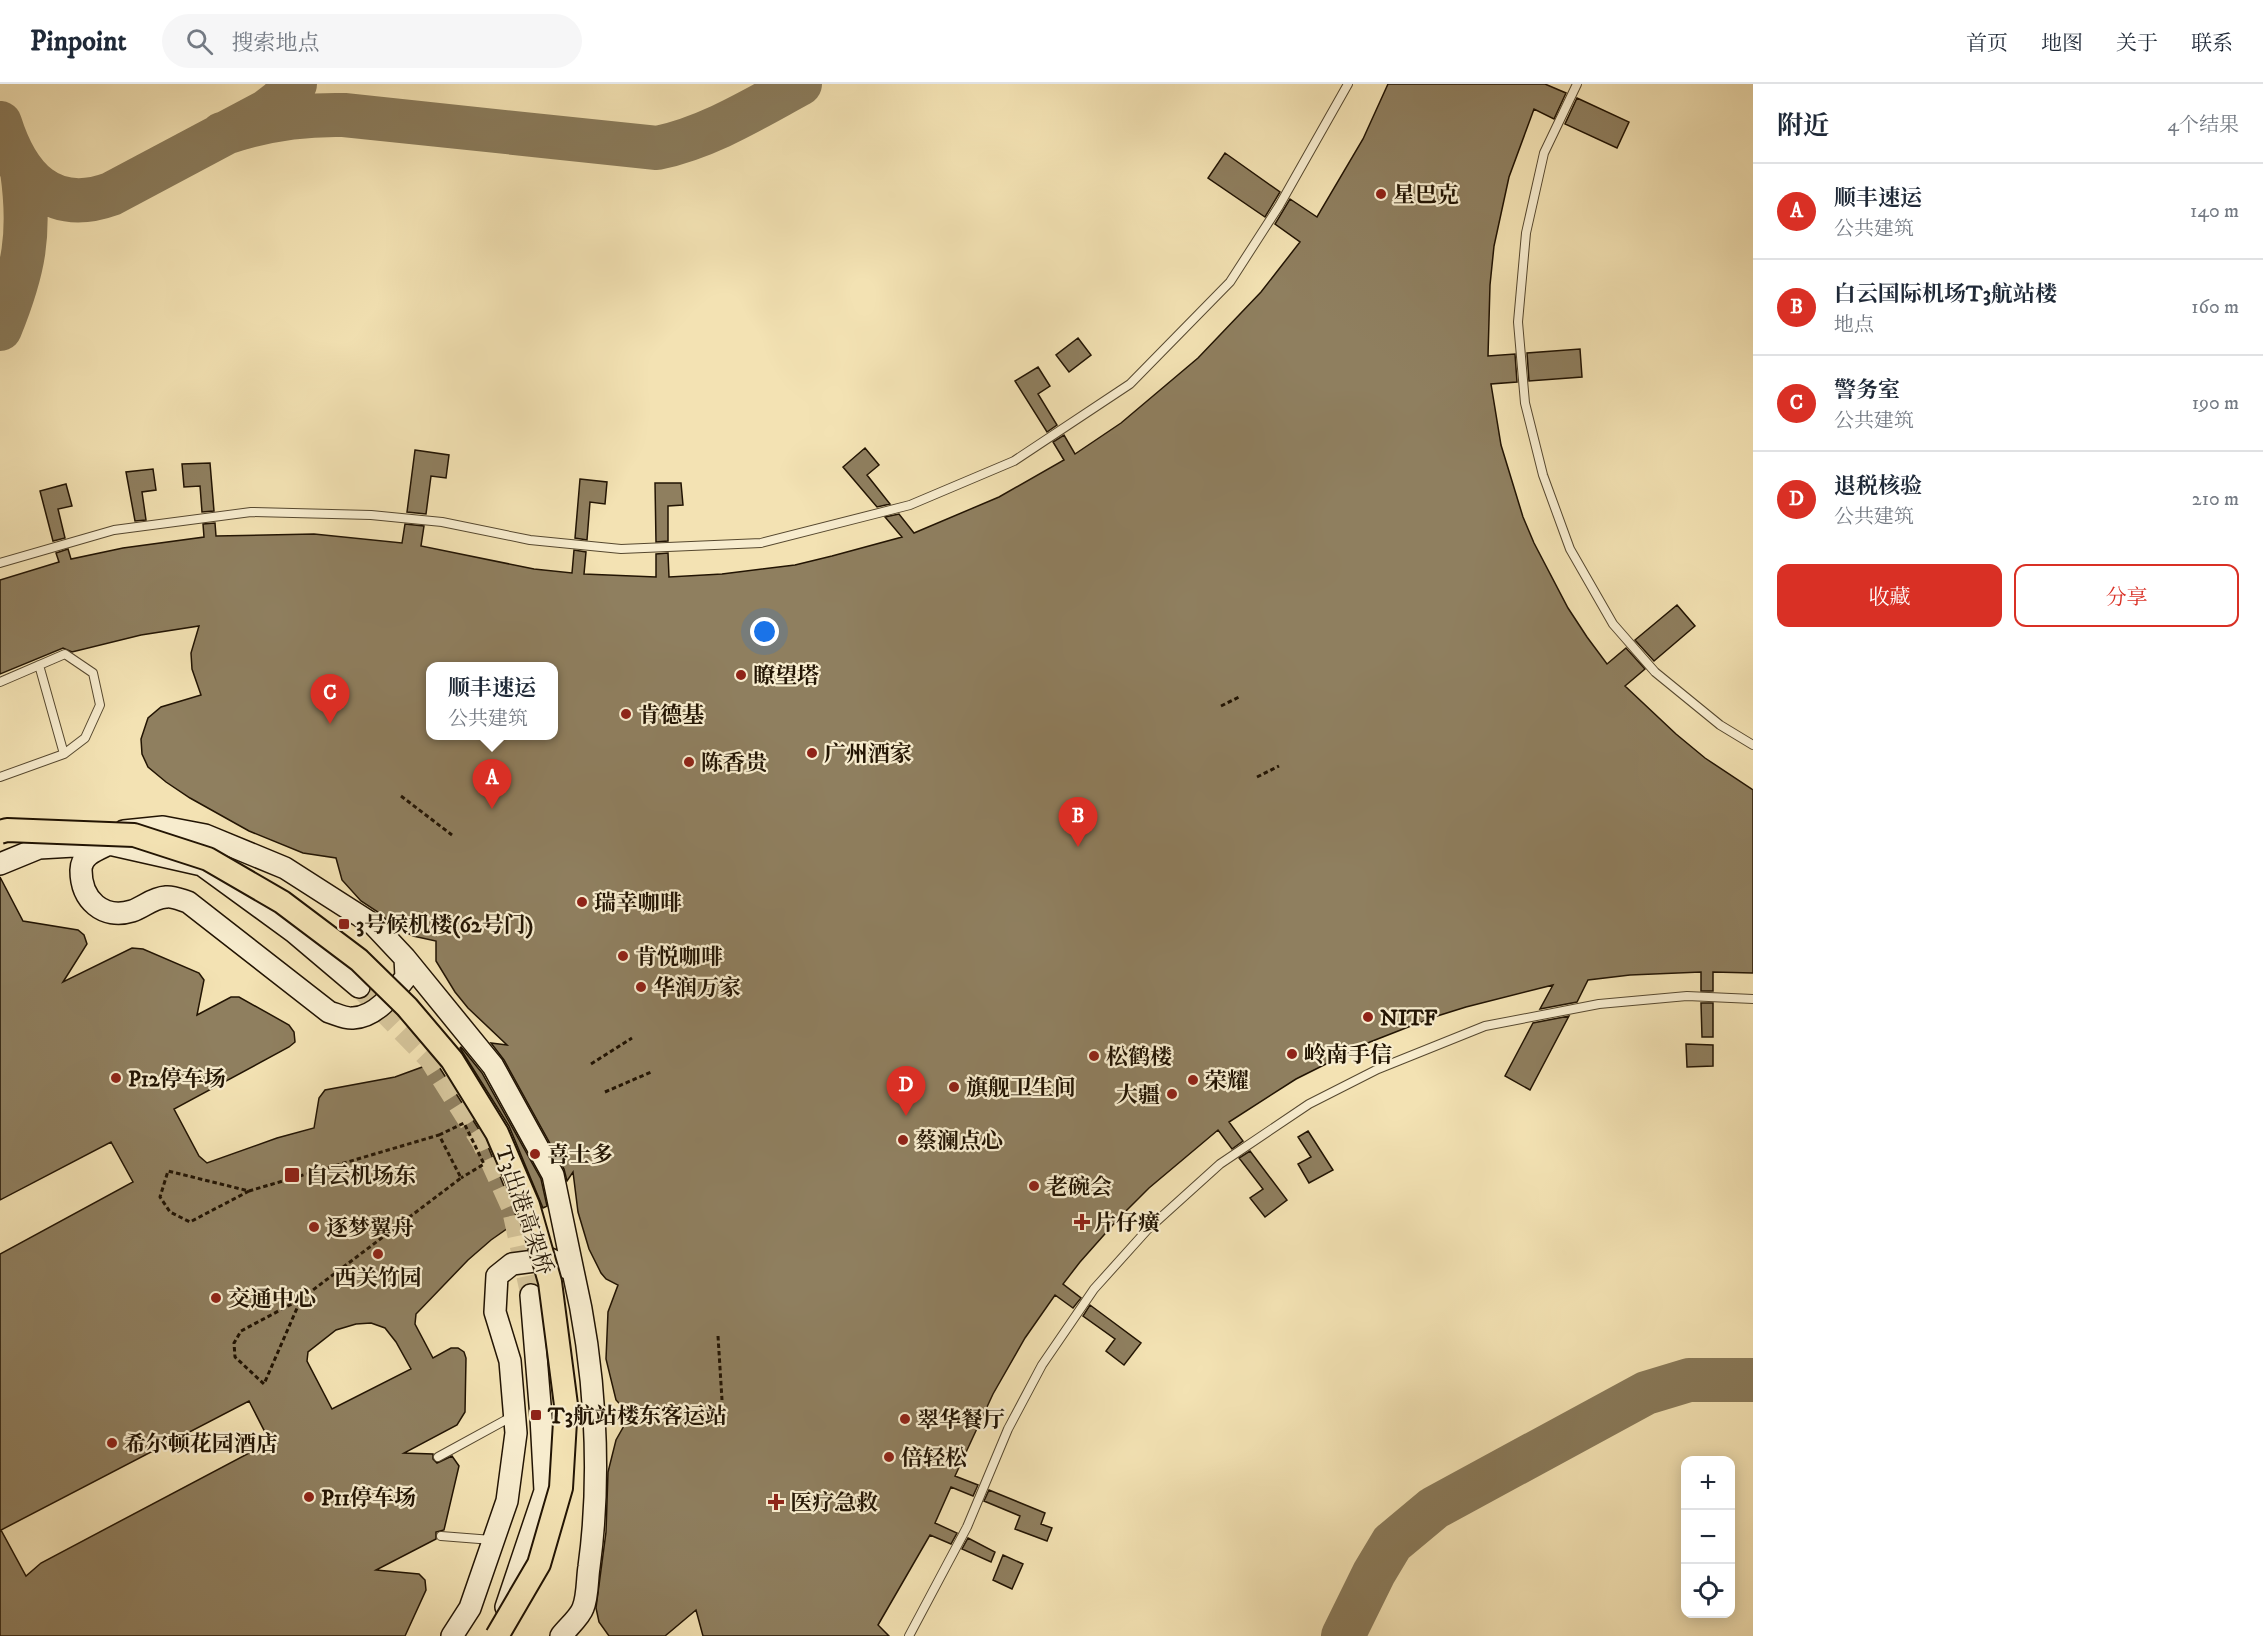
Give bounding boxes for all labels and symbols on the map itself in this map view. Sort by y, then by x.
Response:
place label: 星巴克 [1393,182,1459,209]
marker: 星巴克 [1374,187,1388,201]
your location [750,617,779,646]
place label: 瞭望塔 [753,663,819,690]
marker: 瞭望塔 [734,668,748,682]
pin: C [310,674,350,724]
place label: 肯德基 [638,702,704,729]
marker: 肯德基 [619,707,633,721]
place label: 广州酒家 [824,741,912,768]
marker: 广州酒家 [805,746,819,760]
place label: 陈香贵 [701,750,767,777]
marker: 陈香贵 [682,755,696,769]
pin: A [472,760,512,809]
pin: B [1058,798,1098,847]
place label: 瑞幸咖啡 [594,890,682,917]
marker: 瑞幸咖啡 [575,895,589,909]
place label: 3号候机楼(62号门) [356,912,533,939]
marker: 3号候机楼(62号门) [337,917,351,931]
place label: 肯悦咖啡 [635,944,723,971]
marker: 肯悦咖啡 [616,949,630,963]
place label: 华润万家 [653,975,741,1002]
marker: 华润万家 [634,980,648,994]
place label: NITF [1380,1005,1438,1032]
marker: NITF [1361,1010,1375,1024]
place label: 岭南手信 [1304,1042,1392,1069]
place label: 松鹤楼 [1106,1044,1172,1071]
marker: 岭南手信 [1285,1047,1299,1061]
marker: 松鹤楼 [1087,1049,1101,1063]
place label: P12停车场 [128,1066,226,1093]
pin: D [886,1066,926,1116]
place label: 荣耀 [1205,1068,1249,1095]
marker: P12停车场 [109,1071,123,1085]
marker: 荣耀 [1186,1073,1200,1087]
place label: 旗舰卫生间 [966,1075,1076,1102]
marker: 旗舰卫生间 [947,1080,961,1094]
place label: 大疆 [1116,1082,1160,1109]
marker: 大疆 [1165,1087,1179,1101]
place label: 蔡澜点心 [915,1128,1003,1155]
marker: 蔡澜点心 [896,1133,910,1147]
street label: T3出港高架桥 [489,1142,558,1279]
place label: 喜士多 [547,1142,613,1169]
marker: 喜士多 [528,1147,542,1161]
place label: 白云机场东 [306,1163,416,1190]
marker: 白云机场东 [283,1166,301,1184]
place label: 老碗会 [1046,1174,1112,1201]
marker: 老碗会 [1027,1179,1041,1193]
place label: 片仔癀 [1094,1210,1160,1237]
place label: 逐梦翼舟 [326,1215,414,1242]
marker: 片仔癀 [1075,1215,1089,1229]
marker: 逐梦翼舟 [307,1220,321,1234]
marker: 西关竹园 [371,1247,385,1261]
place label: 西关竹园 [334,1265,422,1292]
place label: 交通中心 [228,1286,316,1313]
marker: 交通中心 [209,1291,223,1305]
place label: T3航站楼东客运站 [547,1403,727,1430]
place label: 翠华餐厅 [917,1407,1005,1434]
marker: T3航站楼东客运站 [529,1408,543,1422]
marker: 翠华餐厅 [898,1412,912,1426]
place label: 希尔顿花园酒店 [124,1431,278,1458]
marker: 希尔顿花园酒店 [105,1436,119,1450]
place label: 倍轻松 [901,1445,967,1472]
marker: 倍轻松 [882,1450,896,1464]
place label: P11停车场 [321,1485,416,1512]
marker: P11停车场 [302,1490,316,1504]
place label: 医疗急救 [790,1490,878,1517]
marker: 医疗急救 [767,1493,785,1511]

